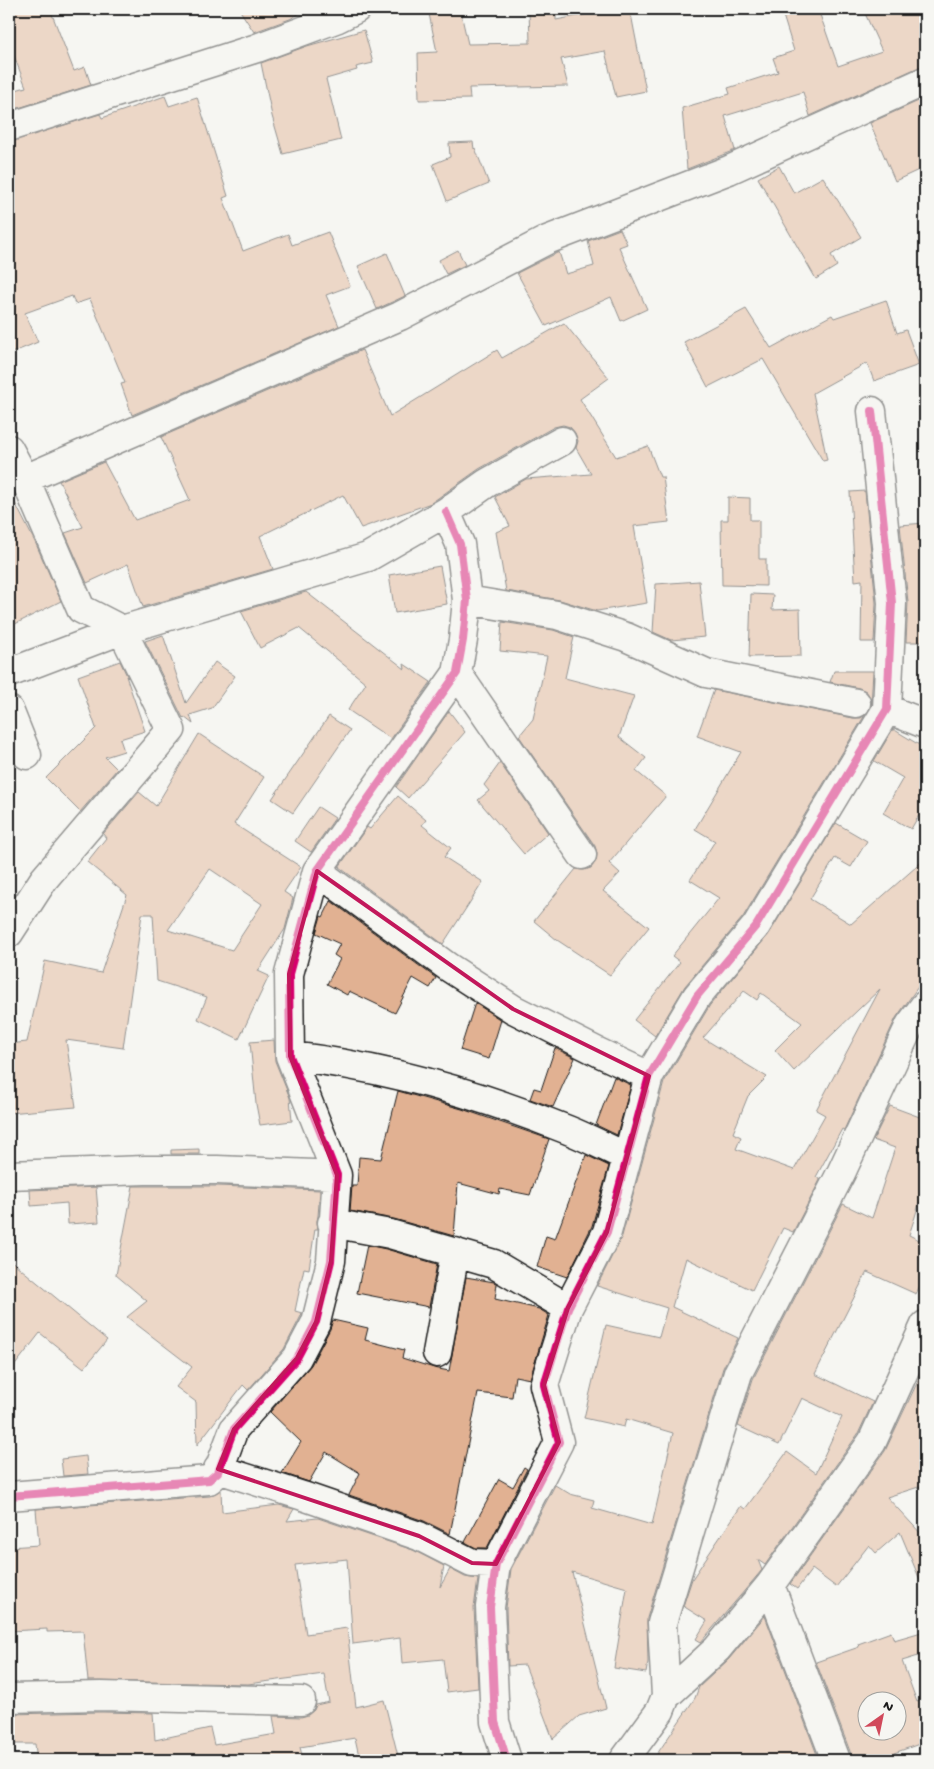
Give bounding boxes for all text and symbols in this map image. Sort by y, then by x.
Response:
north arrow [856,1692,906,1742]
text: N [879,1698,896,1717]

